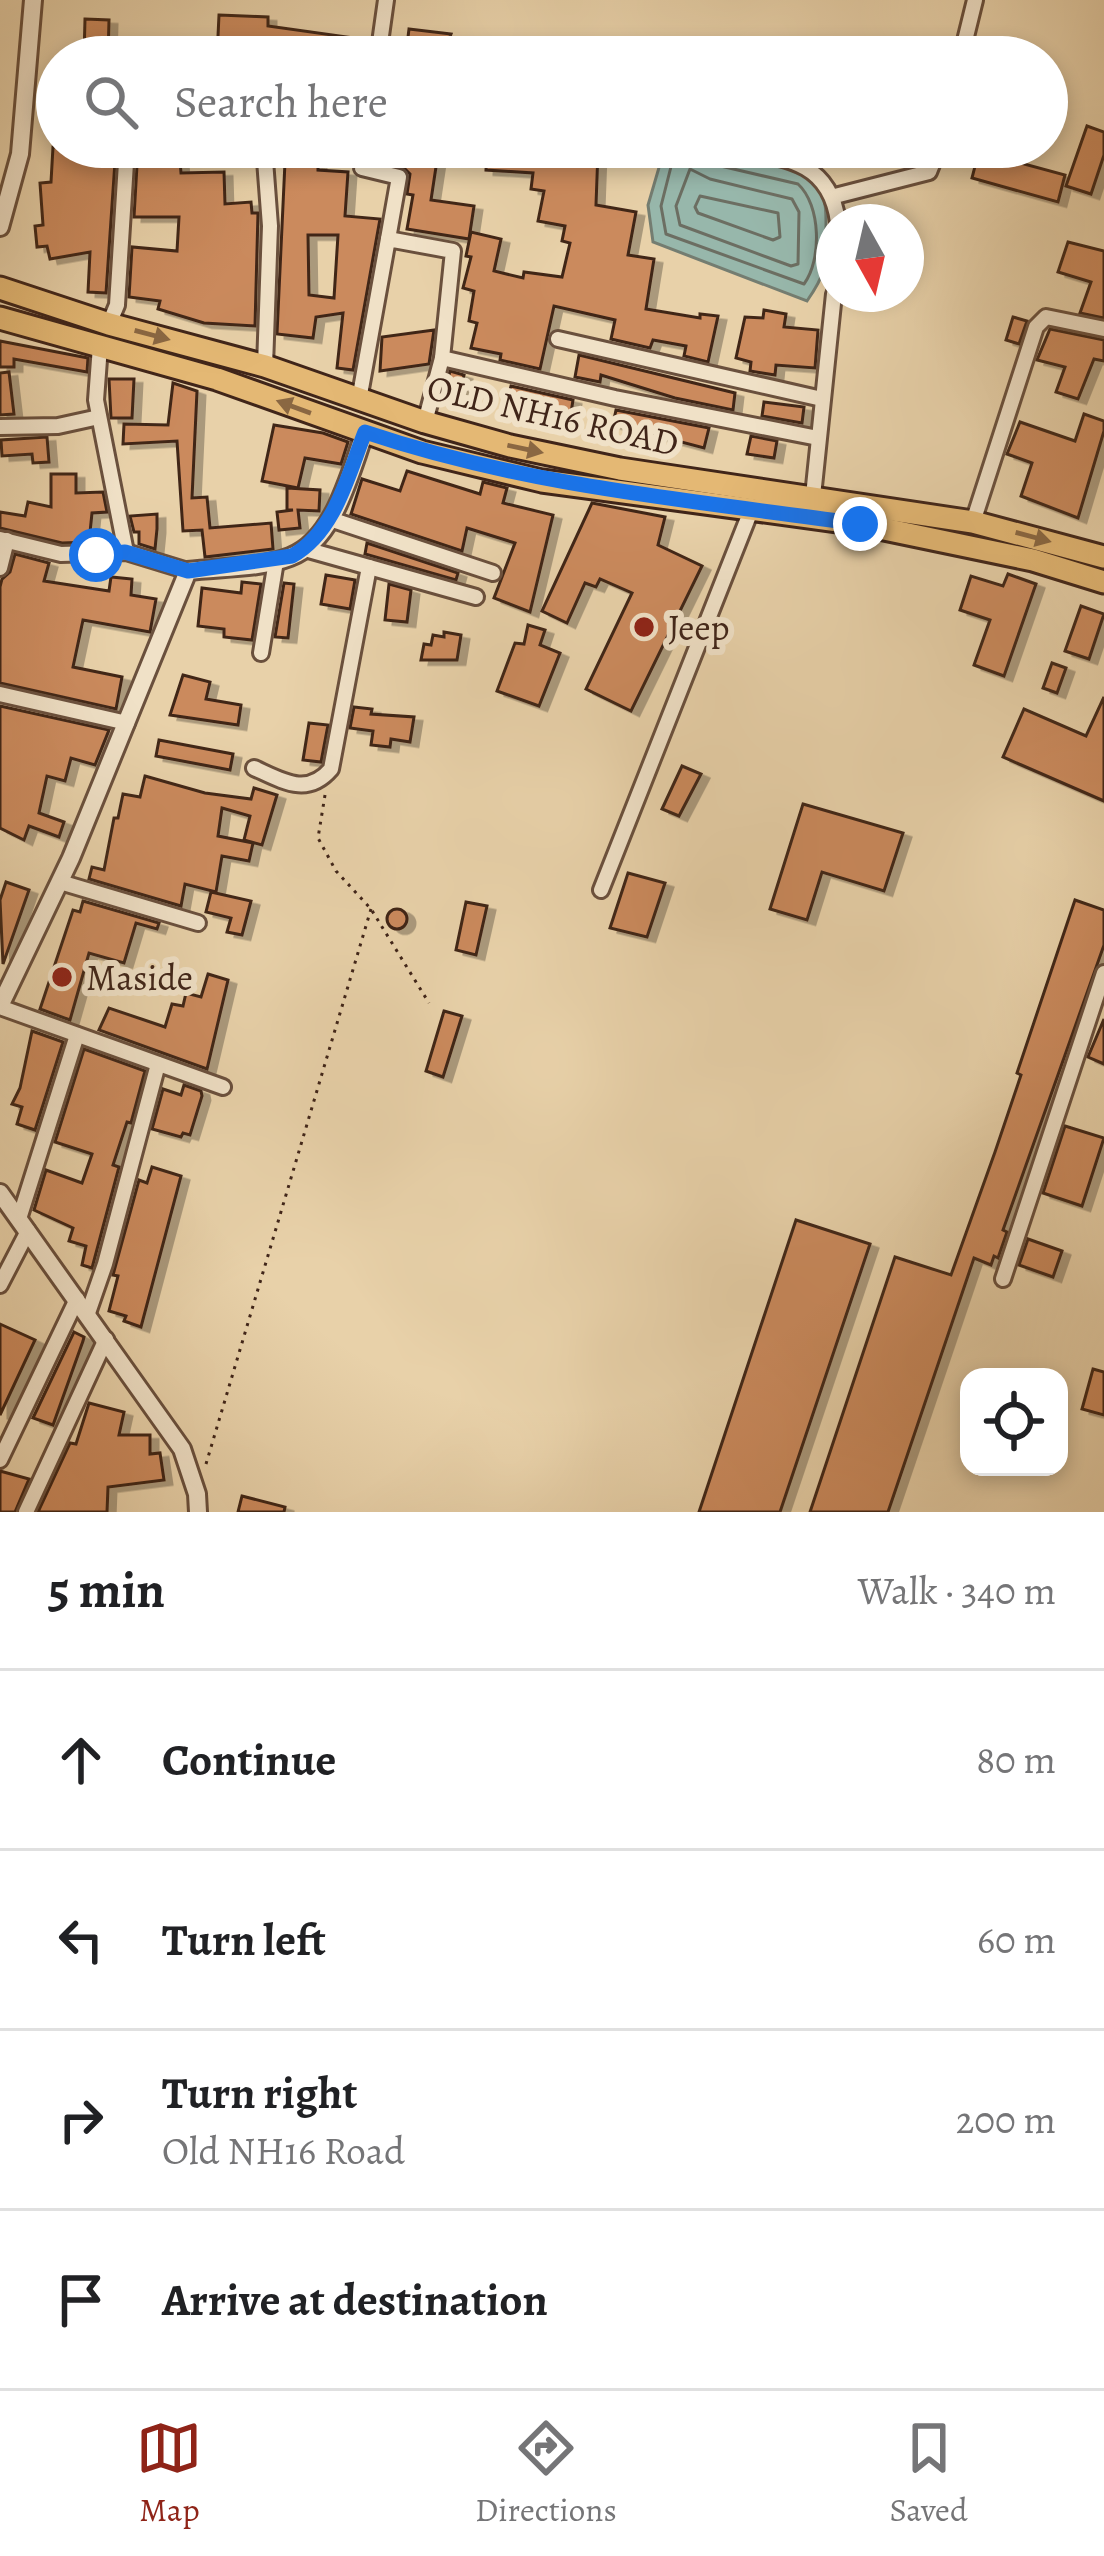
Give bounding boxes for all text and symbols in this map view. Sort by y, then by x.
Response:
search box [36,36,1068,168]
icon: search [78,69,144,135]
text: Search here [174,71,388,133]
north arrow [816,204,924,312]
one-way arrow [134,327,171,346]
street label: OLD NH16 ROAD [423,362,683,468]
one-way arrow [276,397,312,415]
one-way arrow [506,440,544,459]
route end [833,497,887,551]
route start [69,528,123,582]
one-way arrow [1014,529,1051,548]
place label: Jeep [668,603,730,652]
marker: Jeep [631,614,657,640]
place label: Maside [86,953,193,1002]
marker: Maside [49,964,75,990]
map controls [960,1368,1068,1476]
button: locate [960,1368,1068,1476]
text: 5 min [48,1555,165,1625]
text: Walk · 340 m [858,1564,1056,1617]
icon: ahead [48,1727,114,1793]
text: Continue [162,1729,336,1791]
text: 80 m [976,1733,1056,1786]
icon: left [48,1907,114,1973]
text: Turn left [162,1909,326,1971]
text: 60 m [977,1913,1056,1966]
text: Turn right [162,2062,357,2124]
icon: right [48,2087,114,2153]
text: 200 m [956,2093,1056,2146]
text: Old NH16 Road [162,2124,405,2177]
icon: arrive [48,2267,114,2333]
text: Arrive at destination [162,2269,548,2331]
tab: Map [136,2415,202,2532]
tab: Directions [475,2415,617,2532]
tab: Saved [889,2415,968,2532]

